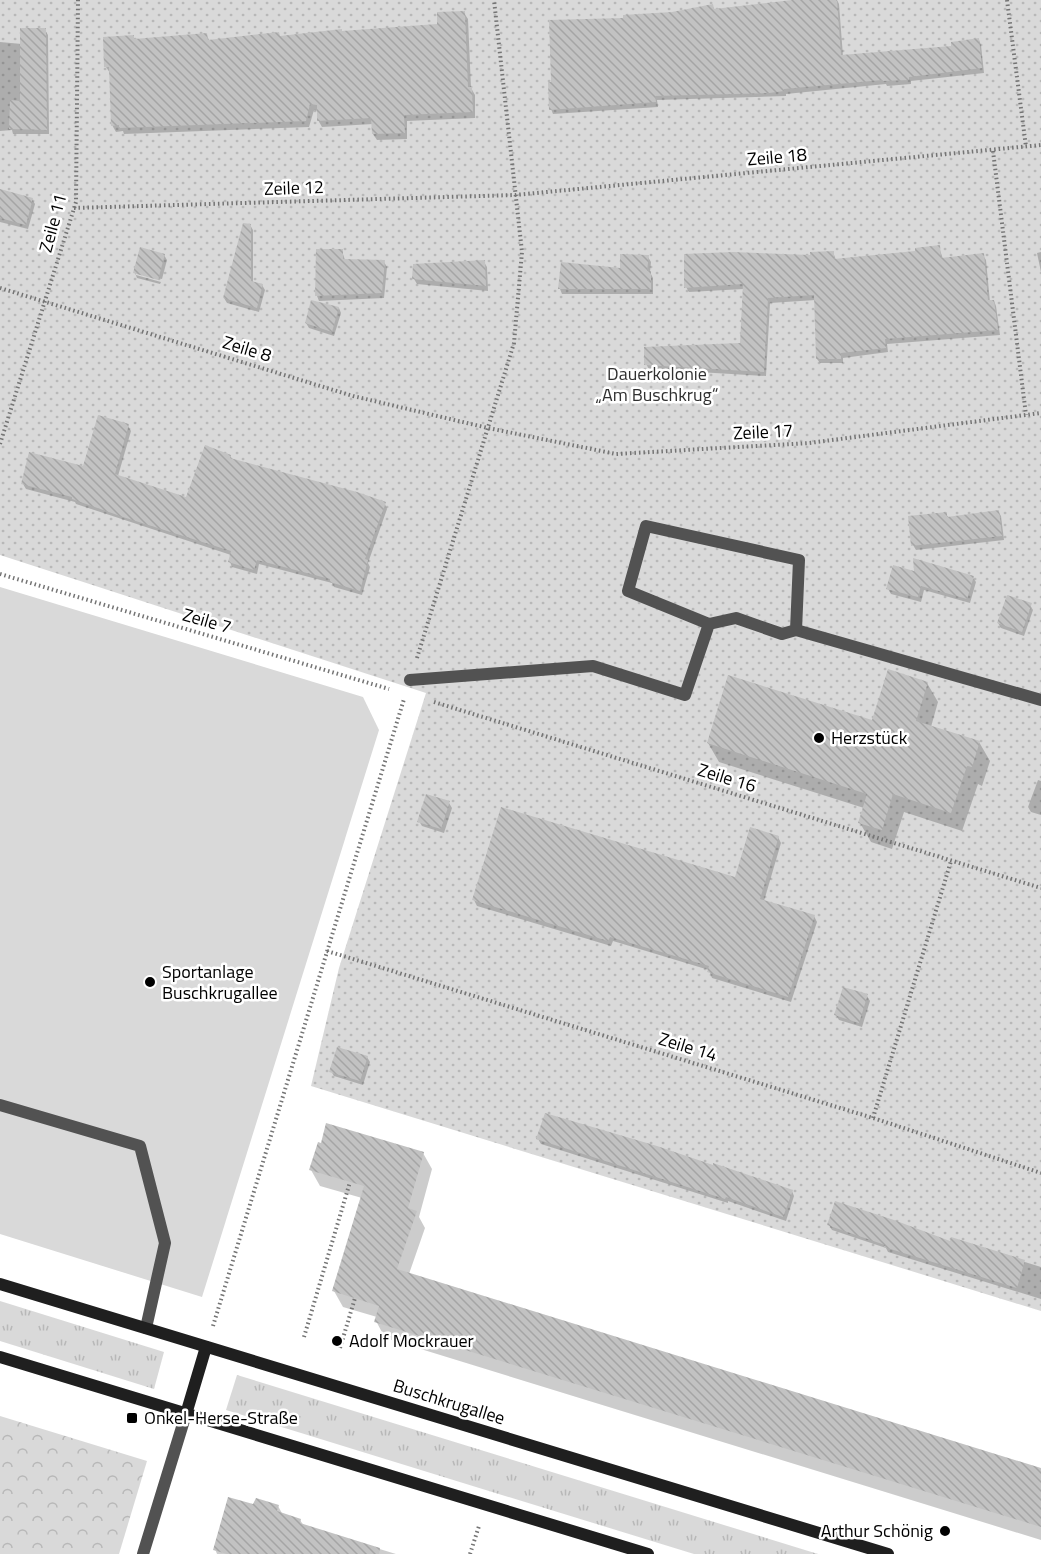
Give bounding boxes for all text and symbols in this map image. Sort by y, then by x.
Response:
street label: Zeile 18 [746,140,808,173]
street label: Zeile 12 [264,173,324,202]
street label: Zeile 11 [32,190,73,255]
street label: Zeile 8 [219,328,275,369]
park label: Dauerkolonie „Am Buschkrug“ [595,360,719,408]
street label: Zeile 17 [732,416,794,447]
street label: Zeile 7 [179,601,235,640]
place label: Herzstück [831,724,908,751]
marker: Herzstück [812,731,826,745]
street label: Zeile 16 [695,756,760,799]
place label: Sportanlage Buschkrugallee [162,958,278,1006]
marker: Sportanlage Buschkrugallee [143,975,157,989]
street label: Zeile 14 [656,1025,721,1068]
place label: Adolf Mockrauer [349,1327,474,1354]
marker: Adolf Mockrauer [330,1334,344,1348]
street label: Buschkrugallee [390,1372,508,1431]
place label: Onkel-Herse-Straße [144,1404,298,1431]
marker: Onkel-Herse-Straße [125,1411,139,1425]
place label: Arthur Schönig [821,1517,933,1544]
marker: Arthur Schönig [938,1524,952,1538]

